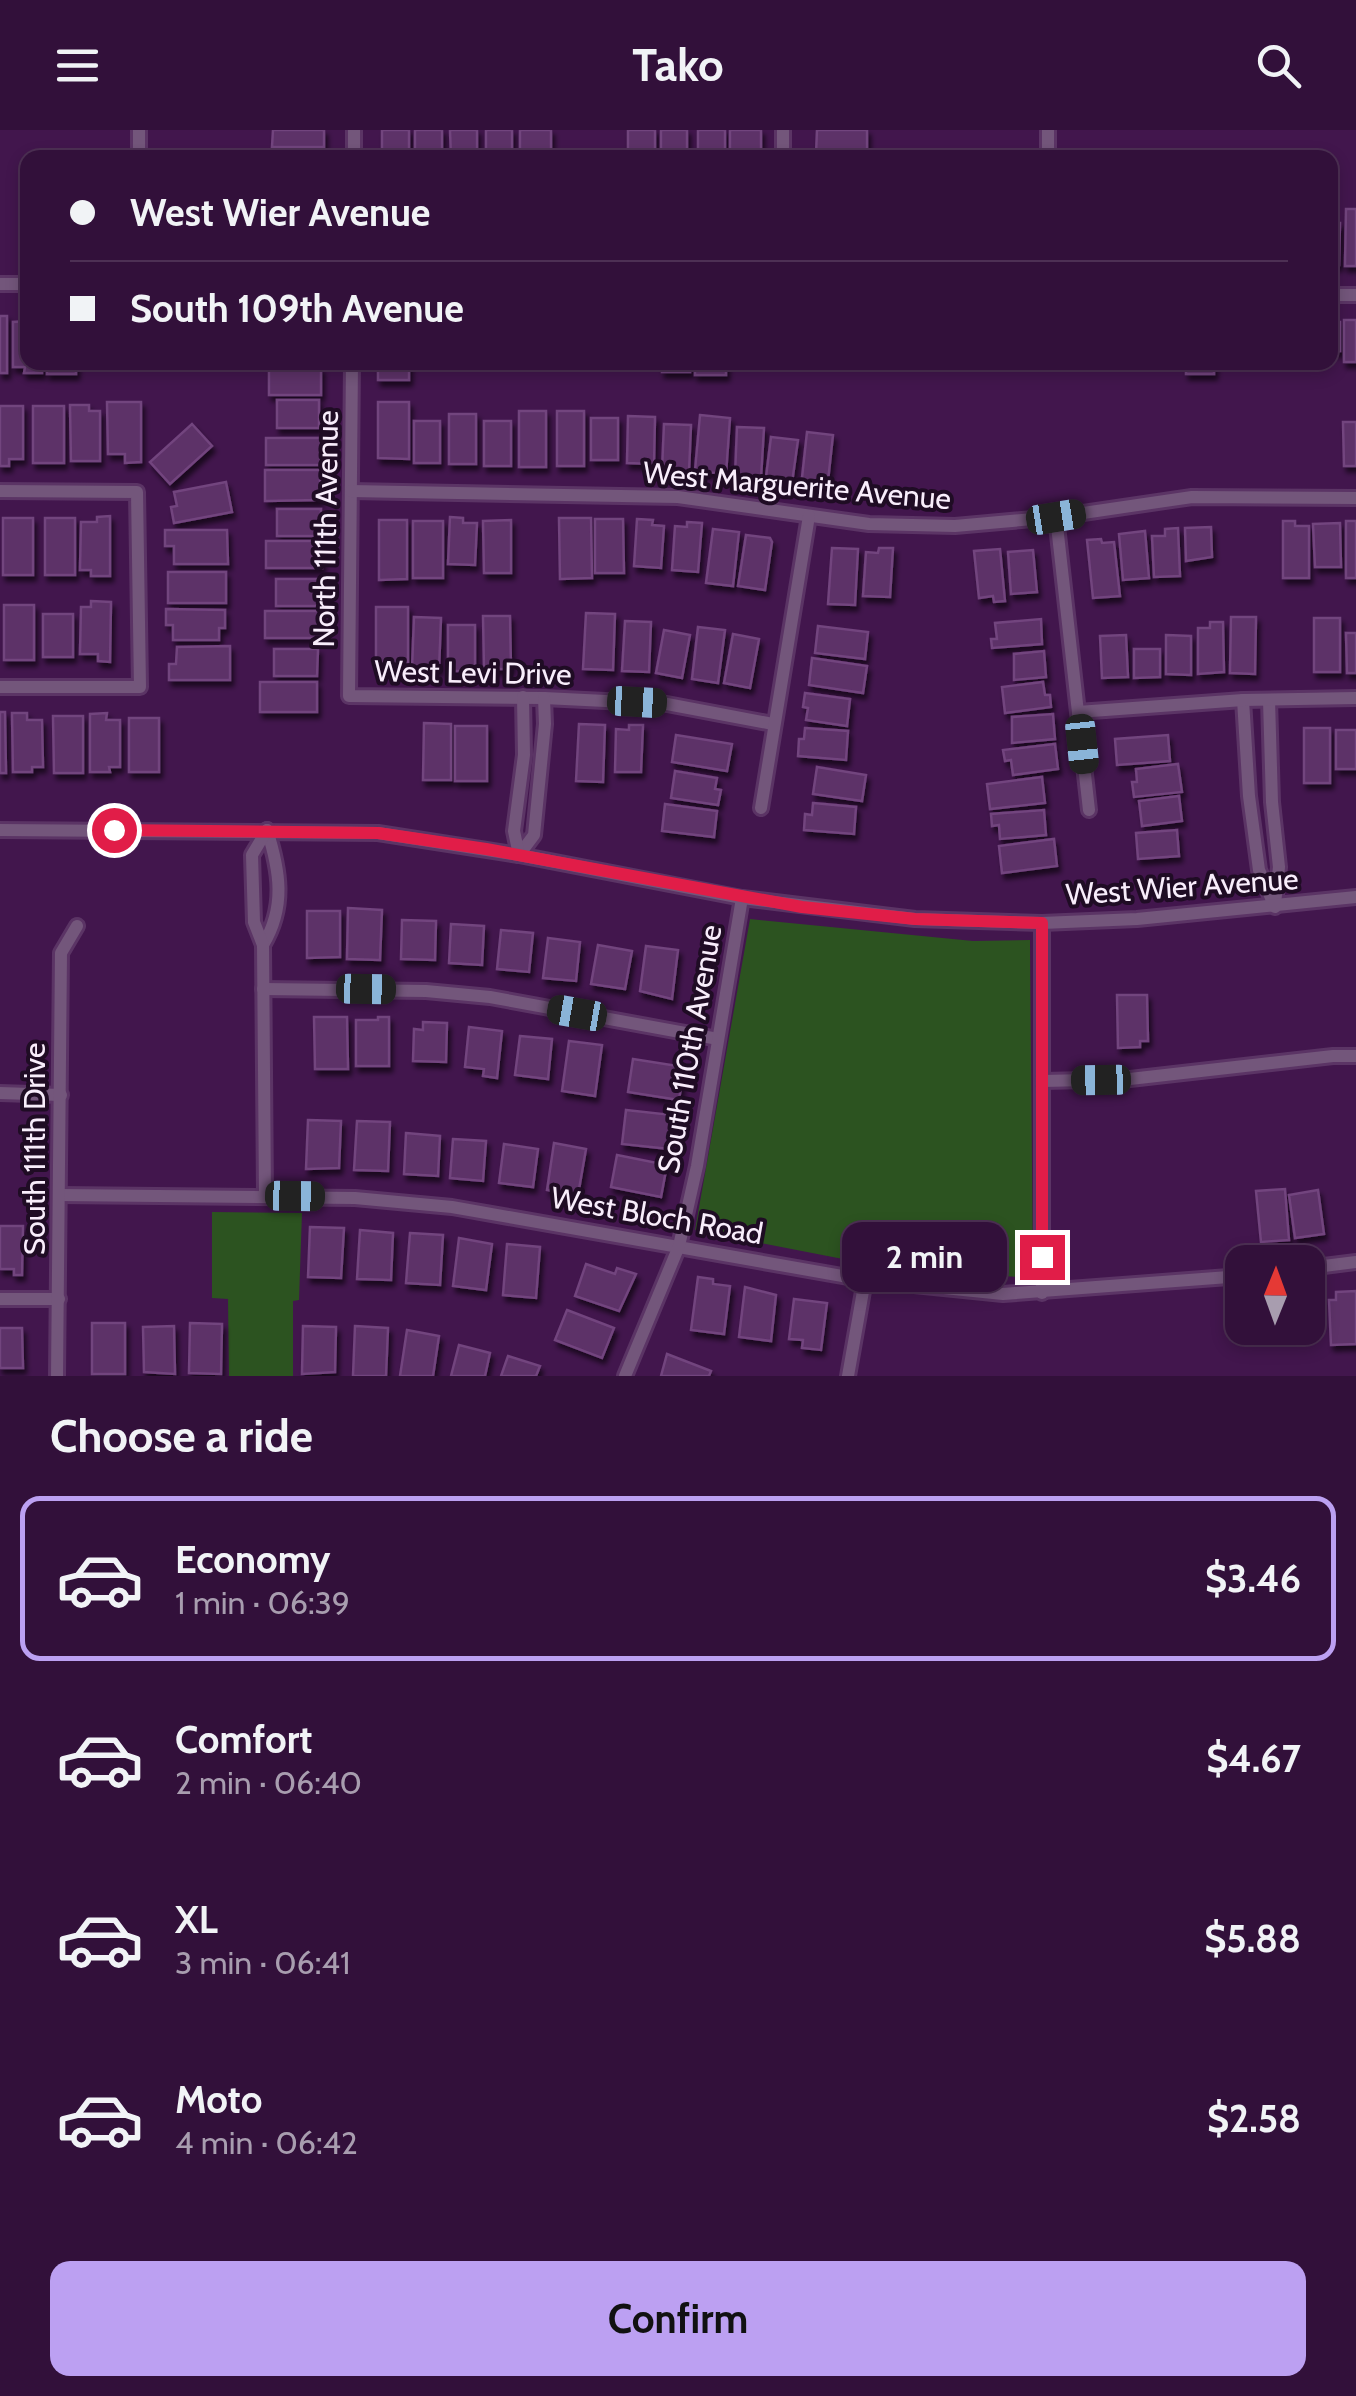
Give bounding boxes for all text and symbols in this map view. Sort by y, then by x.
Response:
icon: menu [50,38,105,93]
text: Tako [632,38,724,92]
icon: search [1251,38,1306,93]
text: West Wier Avenue [130,189,430,236]
text: South 109th Avenue [130,285,464,332]
street label: North 111th Avenue [305,410,346,648]
street label: West Marguerite Avenue [642,454,952,517]
car [1024,497,1088,537]
street label: West Levi Drive [374,652,572,693]
car [606,685,668,719]
car [1064,713,1100,775]
route start [92,808,137,853]
street label: West Wier Avenue [1064,860,1300,913]
street label: South 110th Avenue [649,922,730,1176]
car [336,973,396,1005]
car [545,993,609,1033]
street label: South 111th Drive [16,1043,53,1255]
car [1071,1064,1131,1096]
street label: West Bloch Road [548,1179,766,1252]
car [265,1180,325,1212]
callout: 2 min [842,1222,1007,1292]
route end [1020,1235,1065,1280]
text: 2 min [886,1237,963,1276]
north arrow [1225,1245,1325,1345]
map controls [1225,1245,1325,1345]
text: Choose a ride [50,1409,313,1463]
icon: car [55,1534,145,1624]
text: Economy [175,1536,330,1583]
text: $3.46 [1205,1555,1301,1602]
text: 1 min · 06:39 [175,1583,350,1622]
icon: car [55,1714,145,1804]
text: Comfort [175,1716,312,1763]
text: $4.67 [1206,1735,1301,1782]
text: 2 min · 06:40 [175,1763,362,1802]
icon: car [55,1894,145,1984]
text: XL [175,1896,218,1943]
text: $5.88 [1204,1915,1301,1962]
text: 3 min · 06:41 [175,1943,350,1982]
icon: car [55,2074,145,2164]
text: Moto [175,2076,262,2123]
text: $2.58 [1207,2095,1301,2142]
text: 4 min · 06:42 [175,2123,358,2162]
button: Confirm [50,2261,1306,2376]

